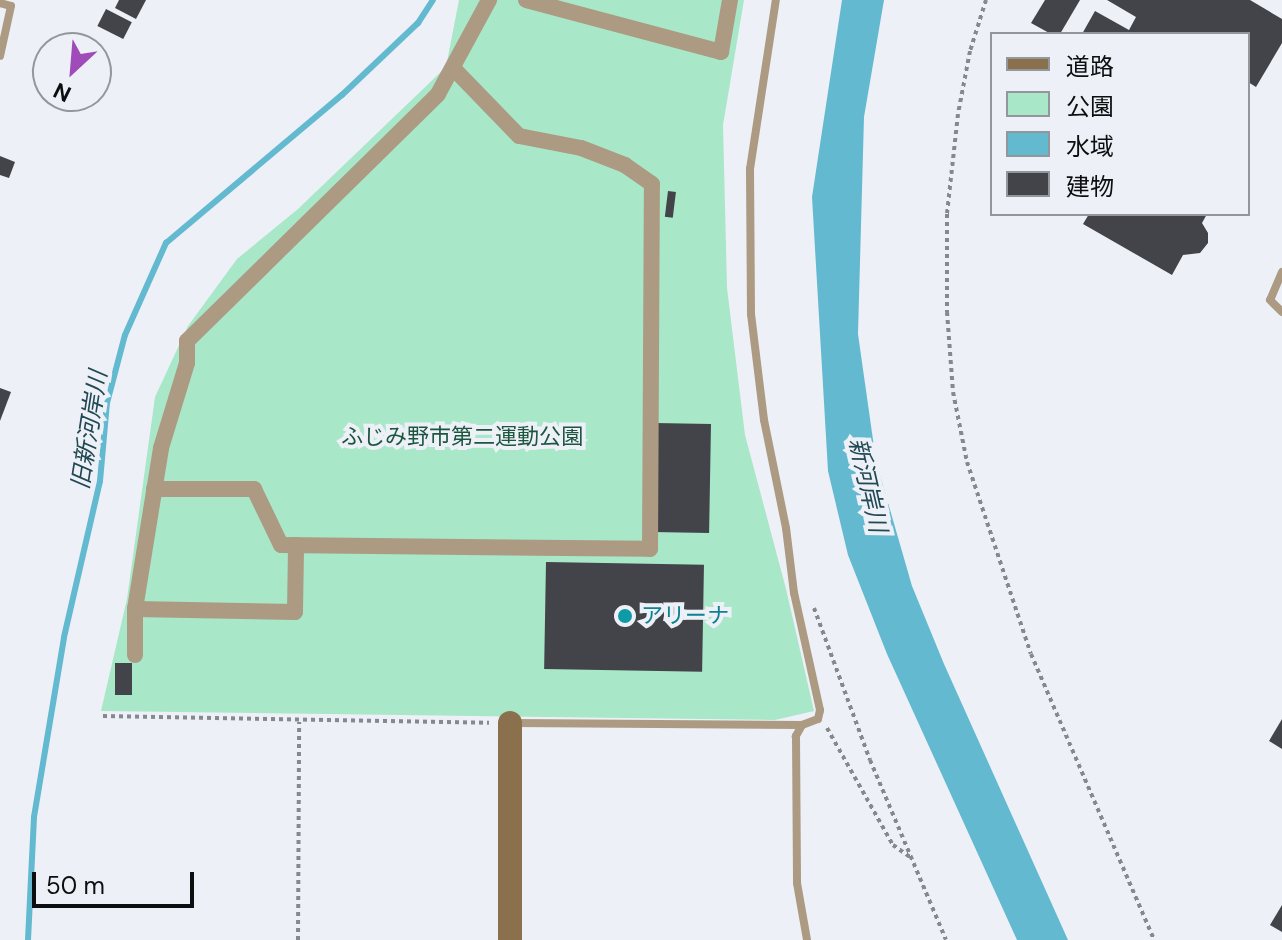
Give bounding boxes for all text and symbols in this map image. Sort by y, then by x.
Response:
north arrow [32,32,112,112]
legend [990,32,1250,216]
text: 道路 [1066,51,1114,82]
text: N [49,76,76,109]
text: 公園 [1066,91,1114,122]
text: 水域 [1066,131,1114,162]
text: 建物 [1066,171,1114,202]
water label: 旧新河岸川 [65,368,113,492]
park label: ふじみ野市第二運動公園 [341,424,583,450]
water label: 新河岸川 [843,435,893,535]
place label: アリーナ [641,603,729,629]
marker: アリーナ [616,607,634,625]
scale bar [36,856,198,906]
text: 50 m [46,870,105,901]

